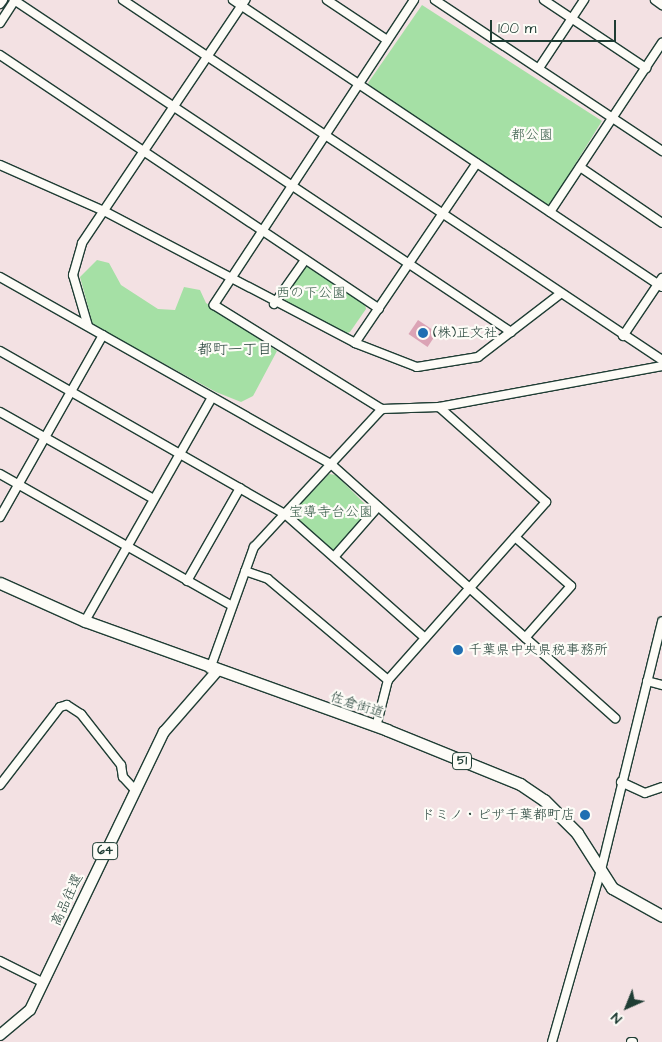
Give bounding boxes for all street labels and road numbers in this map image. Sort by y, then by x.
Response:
street label: 佐倉街道 [328,688,386,722]
road number: 51 [451,751,473,770]
road number: 64 [91,841,119,860]
street label: 高品往還 [48,871,86,929]

